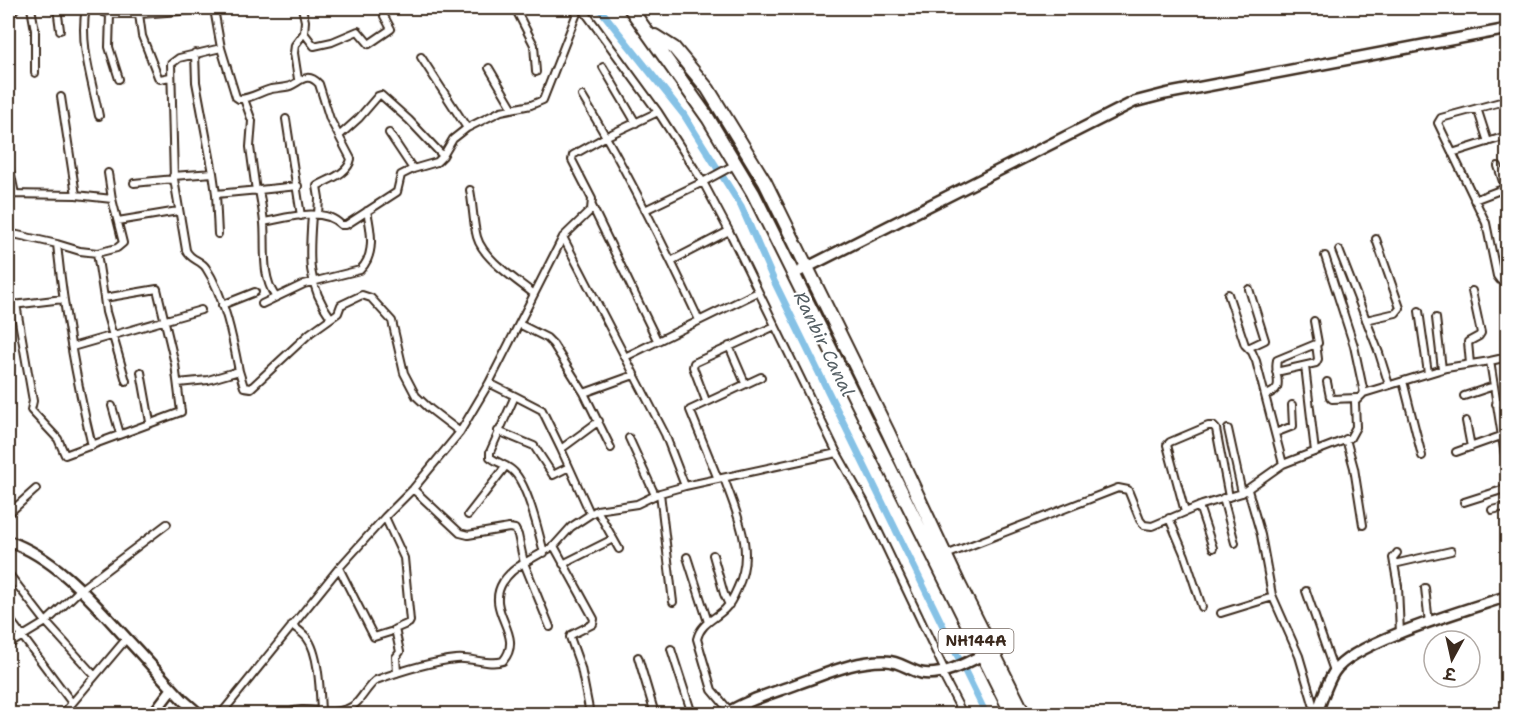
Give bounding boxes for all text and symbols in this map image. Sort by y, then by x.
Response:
water label: Ranbir Canal [788,287,860,401]
road number: NH144A [938,629,1014,653]
north arrow [1422,629,1482,689]
text: उ [1442,662,1459,685]

